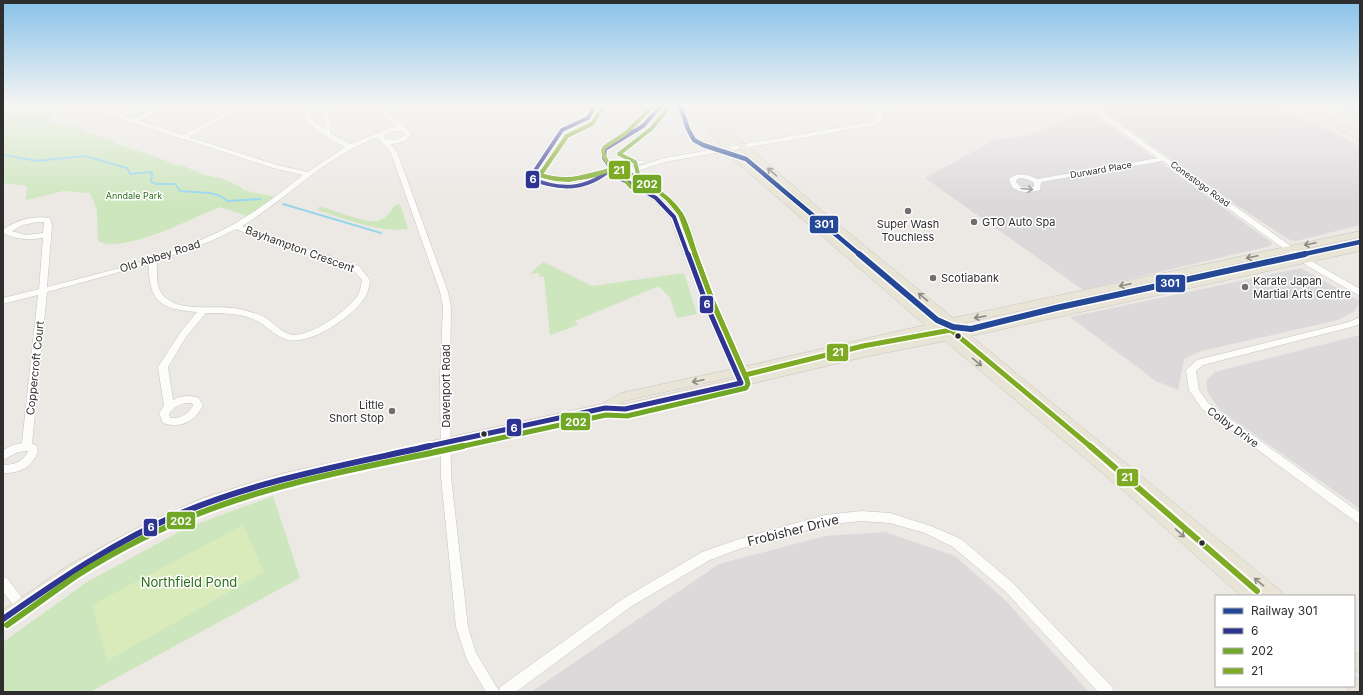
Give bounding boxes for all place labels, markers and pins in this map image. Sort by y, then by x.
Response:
marker: Super Wash Touchless [903,206,913,216]
place label: GTO Auto Spa [982,215,1056,229]
place label: Super Wash Touchless [877,217,939,244]
marker: GTO Auto Spa [969,217,979,227]
place label: Scotiabank [941,271,999,285]
marker: Scotiabank [928,273,938,283]
place label: Karate Japan Martial Arts Centre [1253,274,1351,301]
marker: Karate Japan Martial Arts Centre [1240,282,1250,292]
unlabelled marker [953,331,963,341]
place label: Little Short Stop [329,398,384,425]
marker: Little Short Stop [387,406,397,416]
unlabelled marker [479,429,489,439]
unlabelled marker [1197,538,1207,548]

